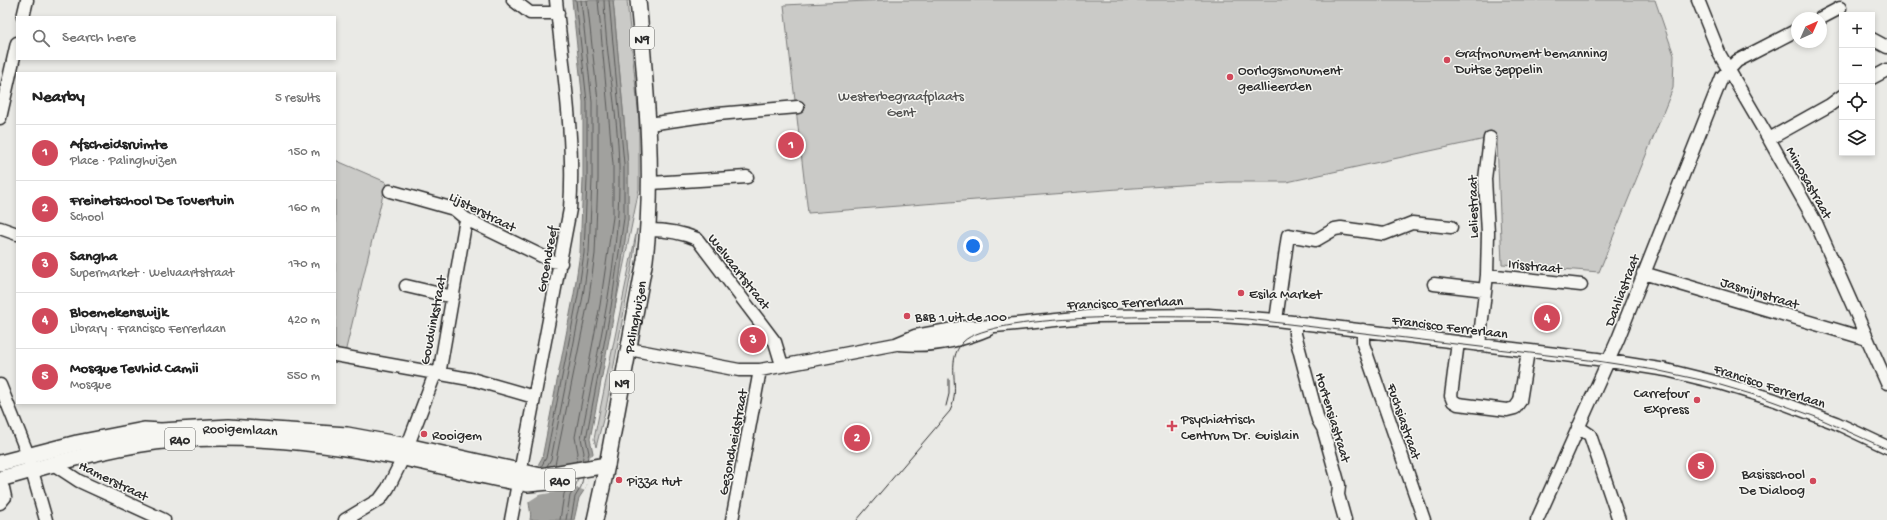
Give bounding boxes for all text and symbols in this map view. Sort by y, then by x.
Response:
north arrow [1791,12,1827,48]
map controls [1839,12,1875,156]
button: + [1839,12,1875,48]
search box [16,16,336,60]
icon: search [30,27,52,49]
road number: N9 [630,27,654,49]
text: Search here [62,29,136,47]
place label: Grafmonument bemanning Duitse zeppelin [1454,46,1607,79]
button: − [1839,48,1875,84]
marker: Grafmonument bemanning Duitse zeppelin [1442,55,1452,65]
place label: Oorlogsmonument geallieerden [1238,63,1343,96]
marker: Oorlogsmonument geallieerden [1225,72,1235,82]
button: locate [1839,84,1875,120]
text: Nearby [32,88,85,108]
park label: Westerbegraafplaats Gent [838,89,965,122]
text: 5 results [275,91,320,106]
button: layers [1839,120,1875,156]
pin: 1 [778,130,804,160]
text: Afscheidsruimte [70,136,168,154]
street label: Mimosastraat [1781,144,1835,223]
text: 1 [42,145,48,160]
text: 150 m [288,145,320,160]
text: Place · Palinghuizen [70,154,177,169]
street label: Leliestraat [1465,174,1484,238]
street label: Lijsterstraat [446,189,519,238]
text: Freinetschool De Tovertuin [70,192,234,210]
text: 2 [42,201,48,216]
text: 160 m [288,201,320,216]
text: School [70,210,104,225]
street label: Groendreef [534,223,563,294]
street label: Welvaartstraat [703,231,774,315]
your location [963,236,983,256]
text: Sangha [70,248,117,266]
street label: Dahliastraat [1602,251,1645,330]
street label: Irisstraat [1507,256,1564,279]
text: 3 [42,257,48,272]
text: 170 m [288,257,320,272]
text: Supermarket · Welvaartstraat [70,266,234,281]
street label: Goudvinkstraat [418,273,452,366]
street label: Jasmijnstraat [1718,274,1802,315]
street label: Palinghuizen [622,279,652,356]
place label: Esila Market [1249,287,1323,304]
marker: Esila Market [1236,288,1246,298]
street label: Francisco Ferrerlaan [1066,294,1184,315]
pin: 4 [1534,303,1560,333]
text: Bloemekenswijk [70,304,168,322]
place label: B&B 1 uit de 100 [914,310,1007,327]
marker: B&B 1 uit de 100 [902,311,912,321]
text: 4 [42,313,48,328]
text: 420 m [288,313,320,328]
street label: Francisco Ferrerlaan [1390,313,1509,344]
text: Library · Francisco Ferrerlaan [70,322,226,337]
pin: 3 [740,325,766,355]
text: Mosque Tevhid Camii [70,360,198,378]
street label: Francisco Ferrerlaan [1710,361,1828,414]
text: 5 [42,369,48,384]
text: 550 m [287,369,320,384]
road number: N9 [610,371,634,393]
street label: Hortensiastraat [1310,371,1354,466]
text: Mosque [70,378,111,393]
street label: Fuchsiastraat [1381,381,1424,463]
place label: Carrefour Express [1633,386,1690,419]
street label: Gezondheidstraat [716,387,753,497]
marker: Carrefour Express [1692,395,1702,405]
place label: Psychiatrisch Centrum Dr. Guislain [1180,412,1299,445]
marker: Psychiatrisch Centrum Dr. Guislain [1166,420,1178,432]
street label: Rooigemlaan [202,421,278,441]
pin: 2 [844,423,870,453]
road number: R40 [165,428,195,450]
place label: Rooigem [432,428,482,445]
marker: Rooigem [419,429,429,439]
pin: 5 [1688,451,1714,481]
street label: Hamerstraat [75,458,151,507]
place label: Basisschool De Dialoog [1739,467,1805,500]
road number: R40 [545,469,575,491]
place label: Pizza Hut [626,474,683,491]
marker: Pizza Hut [614,475,624,485]
marker: Basisschool De Dialoog [1808,476,1818,486]

